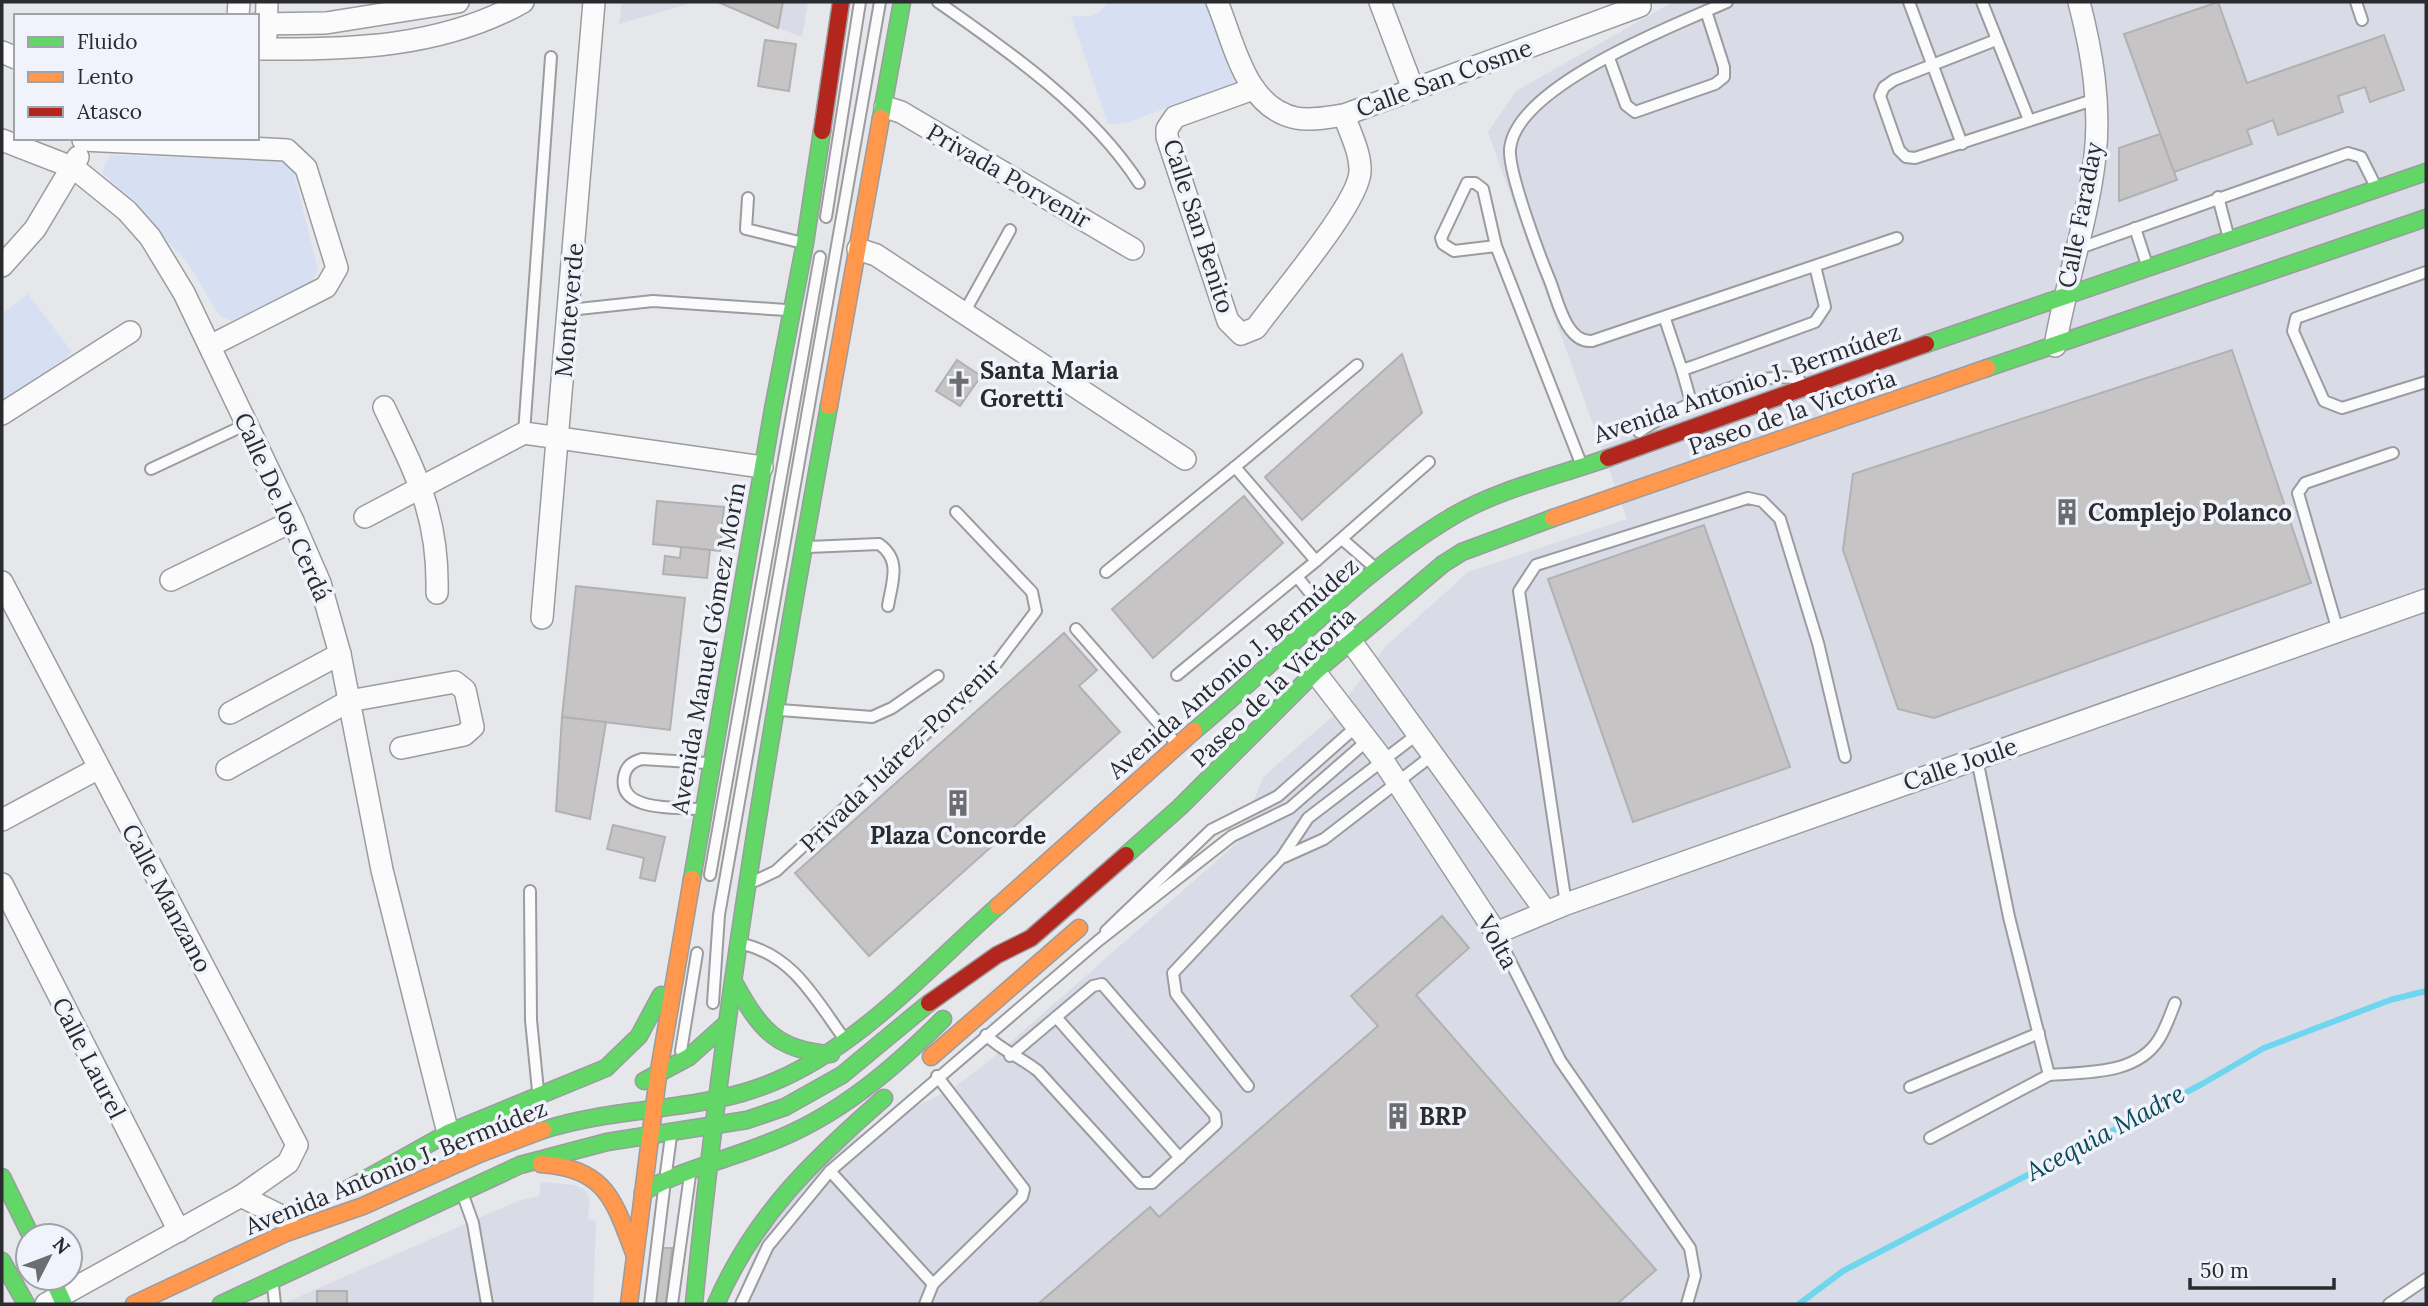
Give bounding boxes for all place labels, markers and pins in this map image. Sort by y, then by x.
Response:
place label: Santa Maria Goretti [980,355,1119,414]
church icon: Santa Maria Goretti [944,369,974,399]
building icon: Complejo Polanco [2052,497,2082,527]
place label: Complejo Polanco [2088,497,2292,528]
building icon: Plaza Concorde [943,788,973,818]
place label: Plaza Concorde [870,820,1046,851]
building icon: BRP [1383,1101,1413,1131]
place label: BRP [1419,1101,1466,1132]

